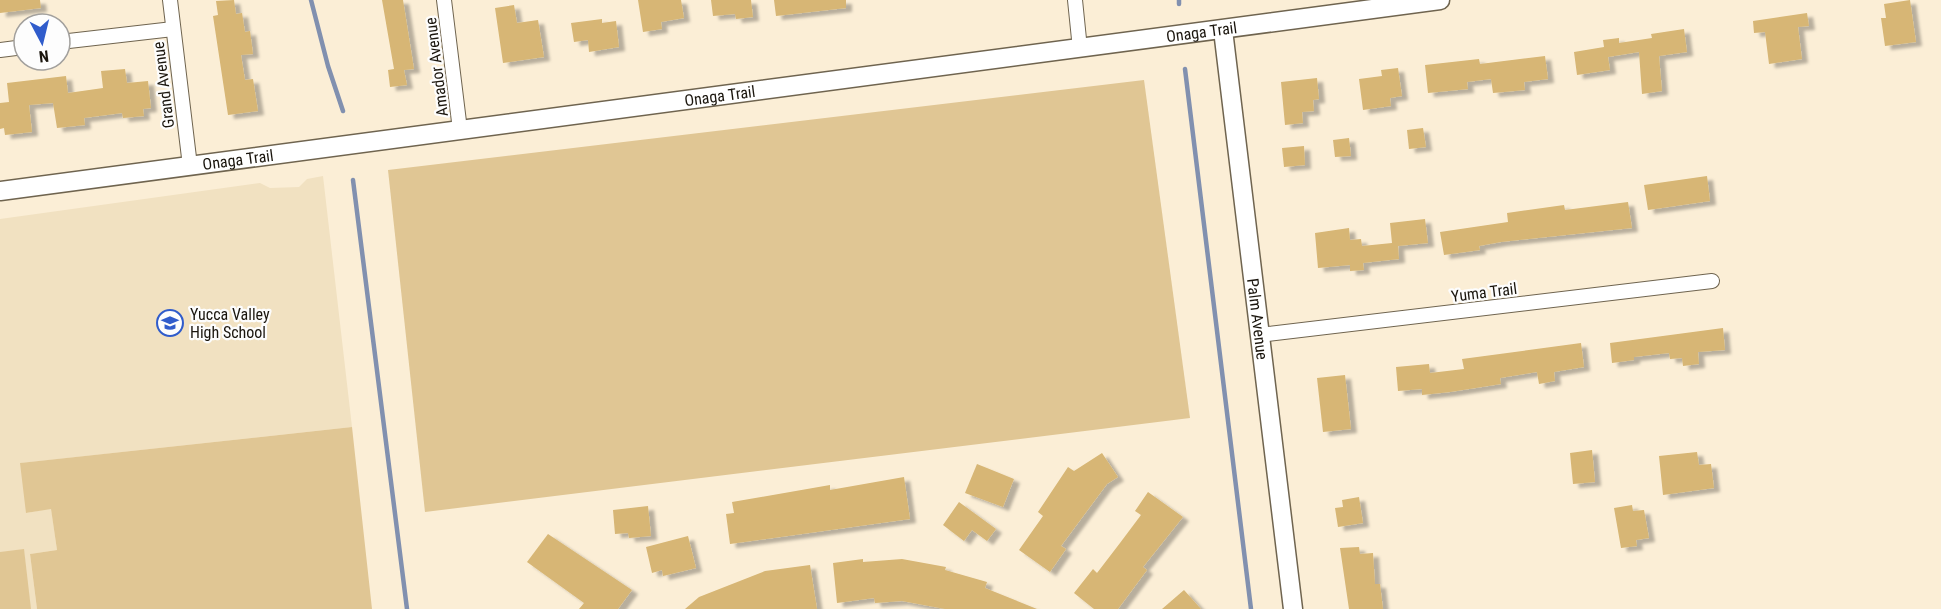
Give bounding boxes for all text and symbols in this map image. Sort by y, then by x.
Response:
north arrow [12,12,72,72]
street label: Amador Avenue [421,16,452,117]
street label: Onaga Trail [1165,18,1238,46]
street label: Grand Avenue [149,41,178,129]
text: N [38,46,50,66]
street label: Onaga Trail [683,82,756,110]
street label: Onaga Trail [201,146,275,174]
street label: Palm Avenue [1243,277,1272,361]
street label: Yuma Trail [1450,279,1518,306]
place label: Yucca Valley High School [190,305,270,342]
school or university icon: Yucca Valley High School [155,308,185,338]

